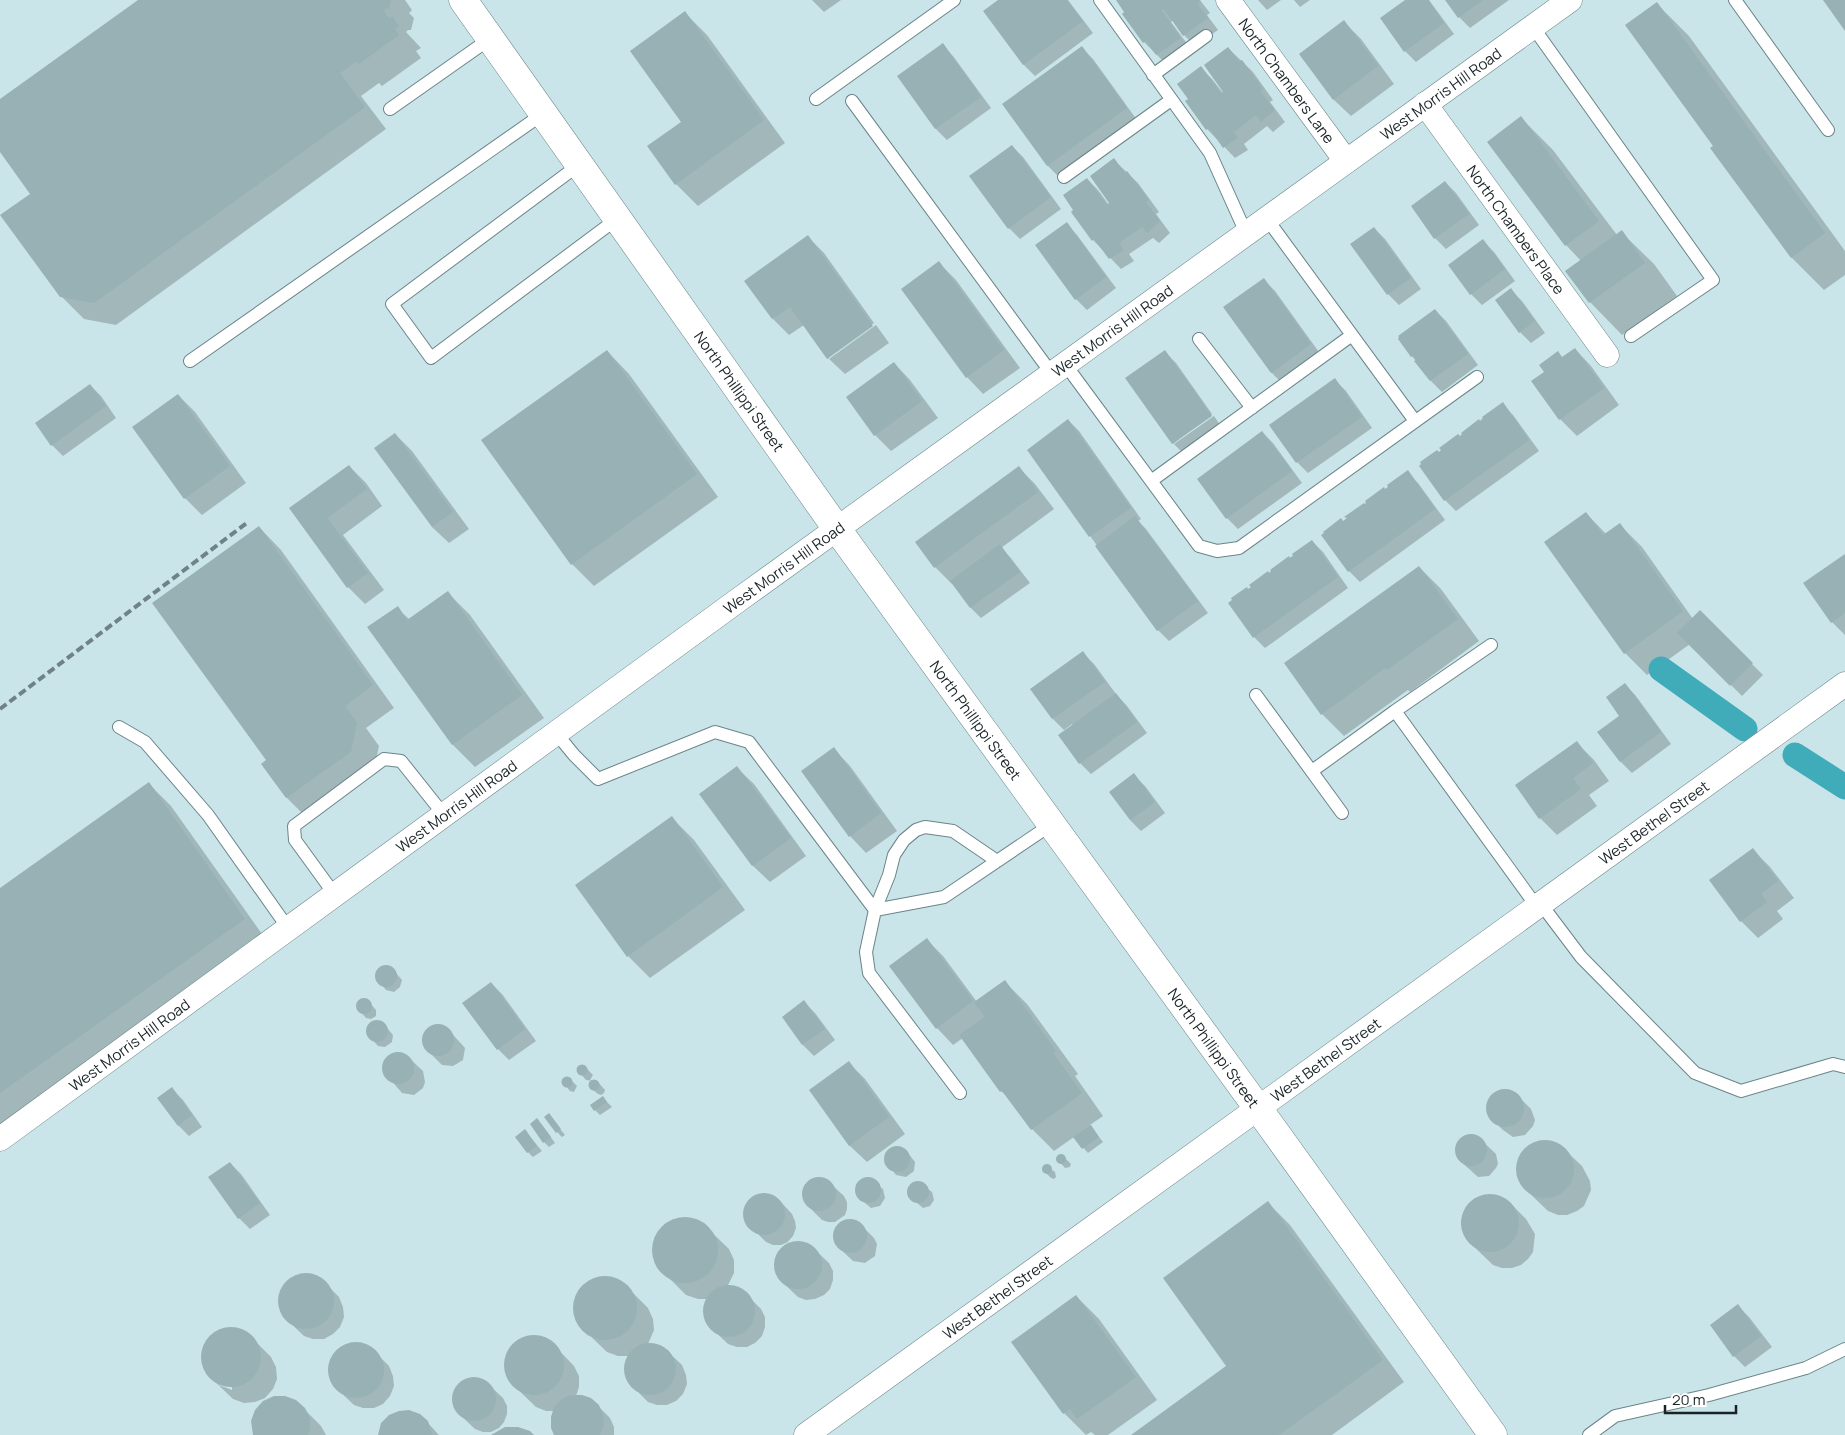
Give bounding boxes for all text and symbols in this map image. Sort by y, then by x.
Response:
street label: North Chambers Lane [1234,14,1340,148]
street label: West Morris Hill Road [1376,42,1505,144]
street label: North Chambers Place [1462,161,1570,298]
street label: West Morris Hill Road [1047,279,1177,381]
street label: North Phillippi Street [690,327,789,456]
street label: West Morris Hill Road [719,516,849,618]
street label: North Phillippi Street [925,656,1026,784]
street label: West Morris Hill Road [392,755,521,857]
street label: West Bethel Street [1594,775,1713,869]
street label: North Phillippi Street [1163,984,1264,1112]
street label: West Morris Hill Road [65,993,194,1096]
street label: West Bethel Street [1266,1013,1385,1106]
street label: West Bethel Street [938,1250,1057,1344]
scale bar [1665,1382,1736,1414]
text: 20 m [1672,1389,1705,1410]

